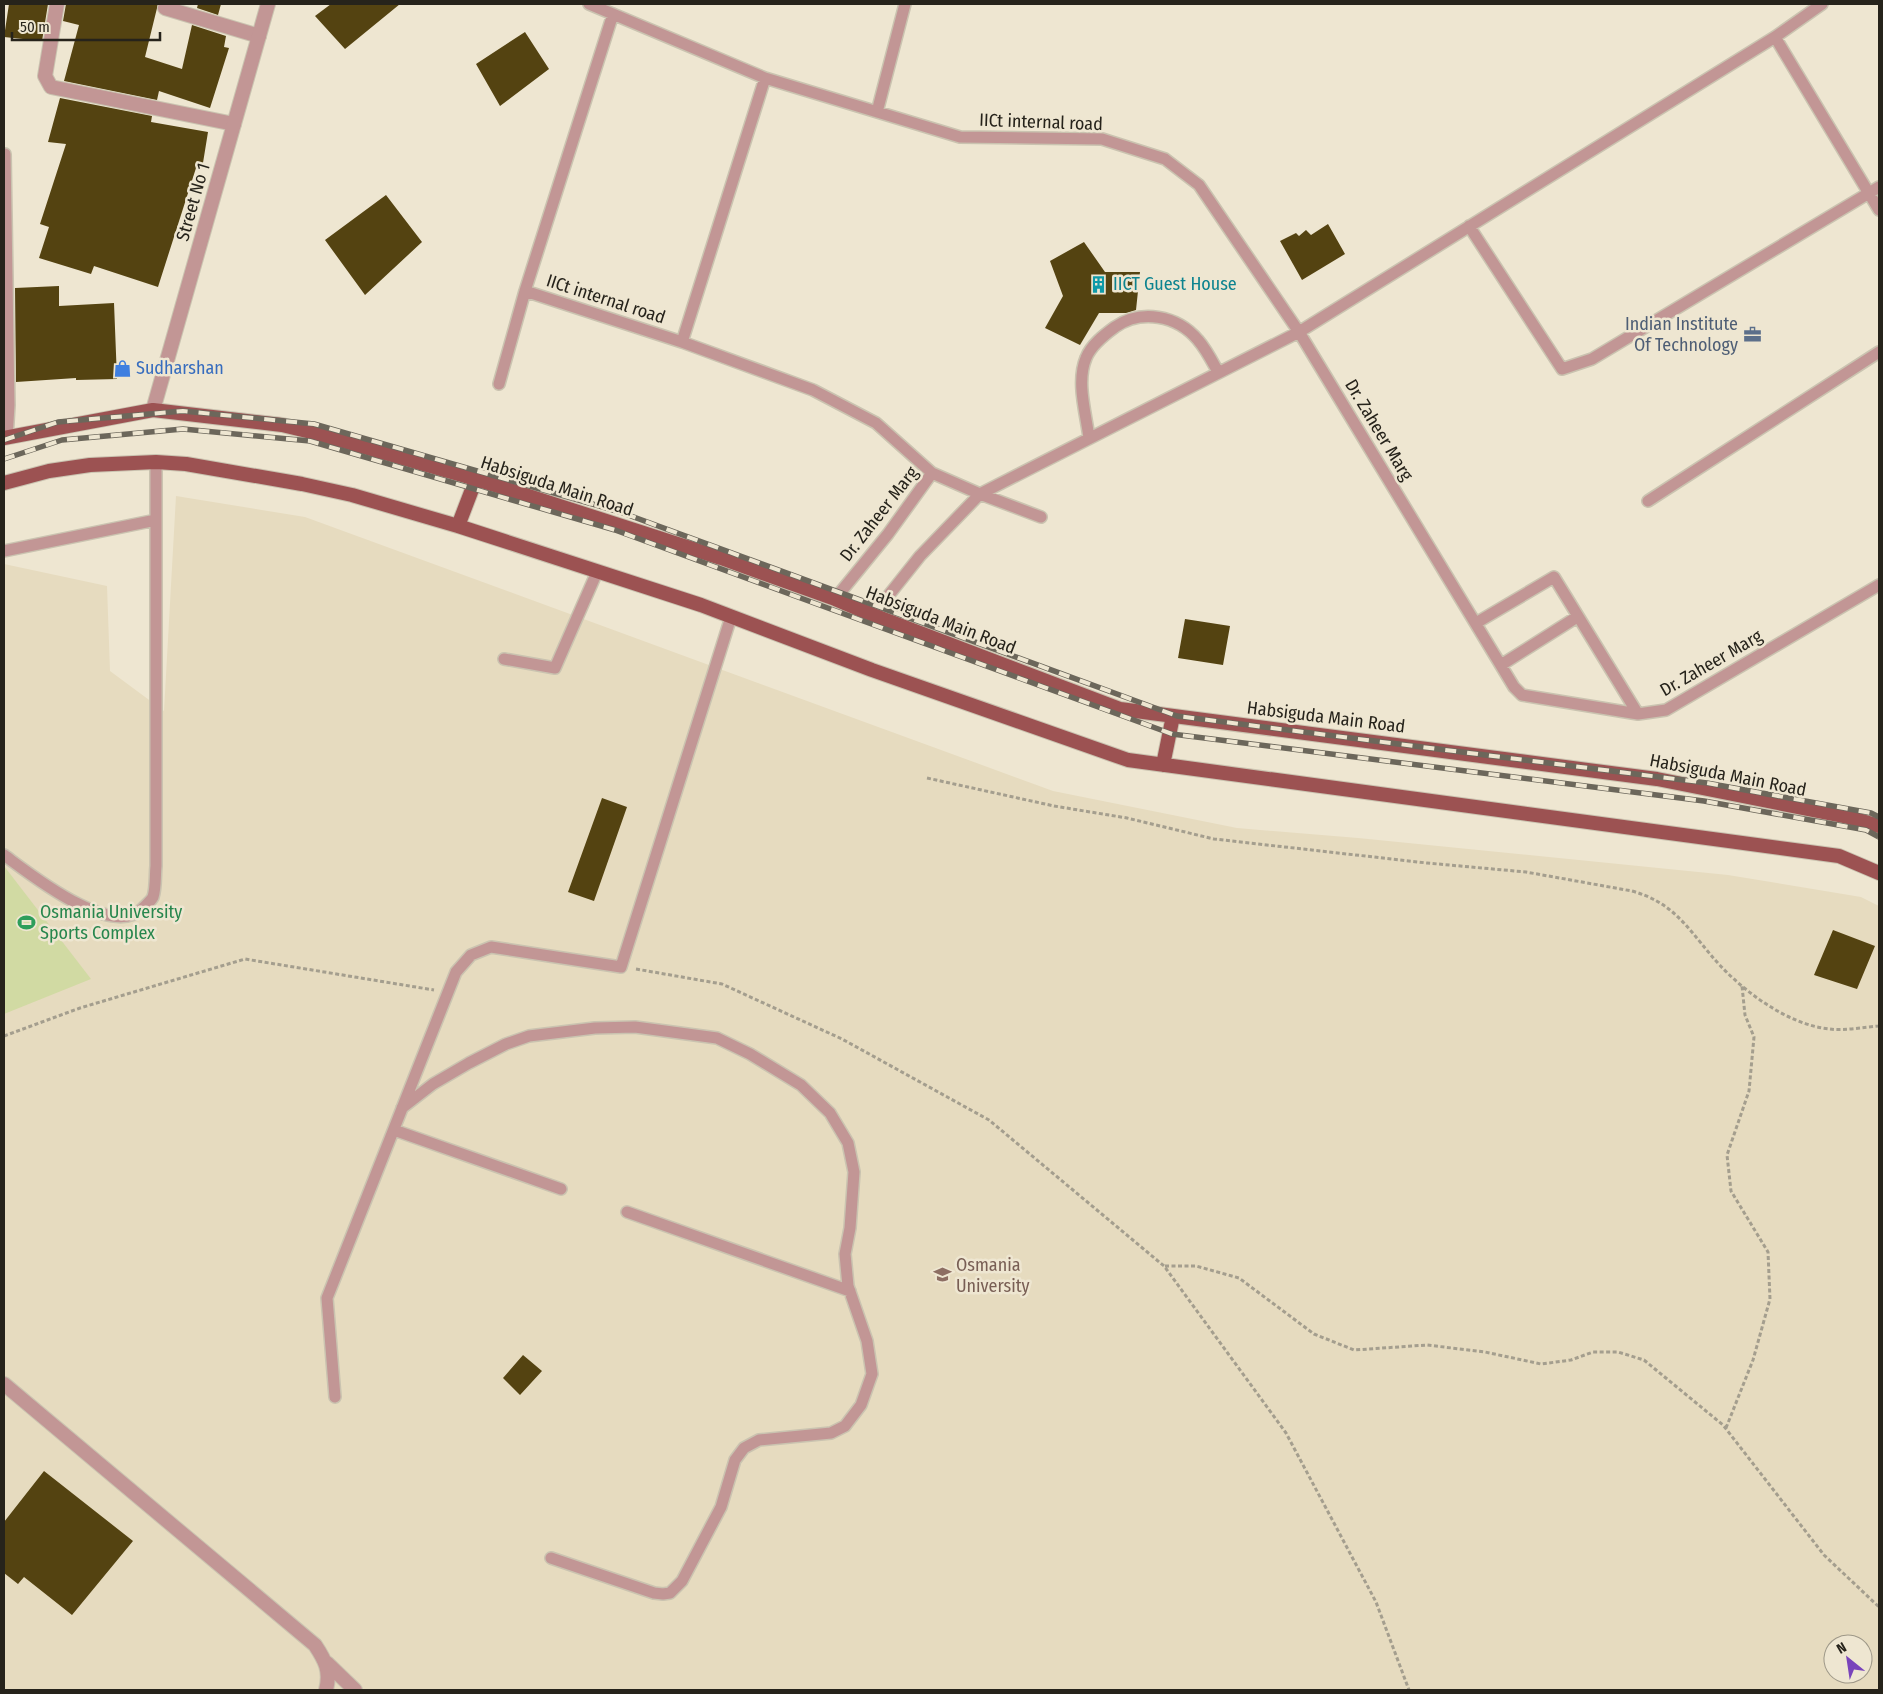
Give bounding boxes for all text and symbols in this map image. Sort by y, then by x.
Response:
scale bar [12,10,160,42]
text: 50 m [20,18,50,36]
street label: IICt internal road [979,109,1103,135]
street label: Street No 1 [171,160,215,244]
street label: IICt internal road [544,269,668,329]
place label: IICT Guest House [1113,273,1237,295]
building icon: IICT Guest House [1089,274,1109,294]
place label: Indian Institute Of Technology [1625,313,1738,356]
office icon: Indian Institute Of Technology [1742,324,1762,344]
place label: Sudharshan [136,357,224,379]
shop icon: Sudharshan [112,358,132,378]
street label: Dr. Zaheer Marg [1340,375,1418,485]
street label: Habsiguda Main Road [478,451,636,521]
street label: Dr. Zaheer Marg [835,462,923,566]
street label: Habsiguda Main Road [863,581,1019,659]
street label: Dr. Zaheer Marg [1656,625,1766,701]
street label: Habsiguda Main Road [1246,696,1406,738]
street label: Habsiguda Main Road [1648,749,1808,801]
place label: Osmania University Sports Complex [40,901,182,944]
sports icon: Osmania University Sports Complex [16,912,36,932]
place label: Osmania University [956,1254,1030,1297]
school or university icon: Osmania University [932,1265,952,1285]
north arrow [1823,1634,1873,1684]
text: N [1834,1639,1850,1658]

